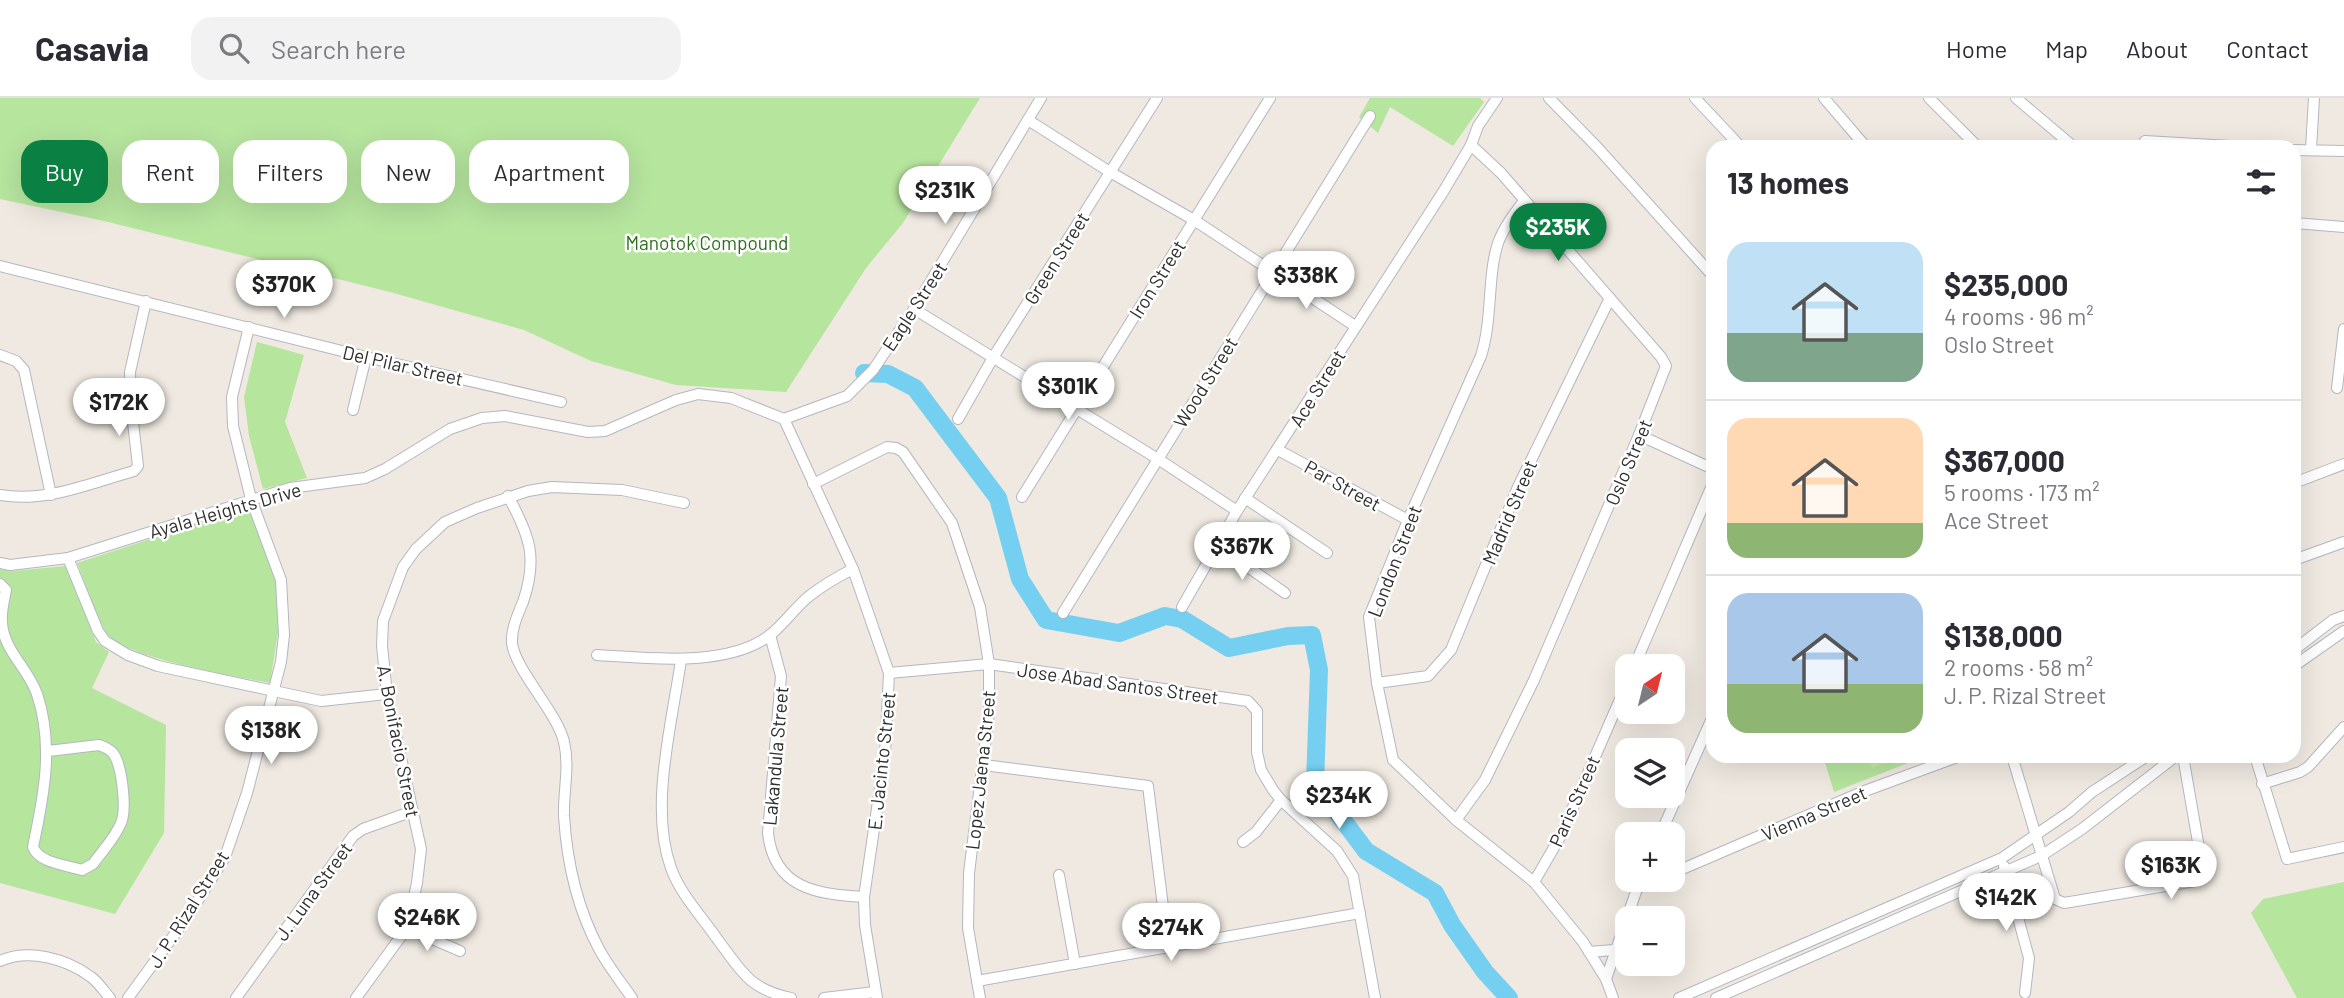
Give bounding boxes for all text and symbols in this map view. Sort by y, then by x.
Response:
search box [191,17,681,80]
text: Casavia [35,28,149,68]
icon: search [215,29,253,67]
text: Search here [271,33,406,64]
text: Home [1946,34,2007,63]
text: Map [2045,34,2088,63]
text: About [2126,34,2188,63]
text: Contact [2226,34,2309,63]
chip: Buy [21,140,108,203]
chip: Rent [122,140,219,203]
chip: Filters [233,140,347,203]
chip: New [361,140,455,203]
chip: Apartment [469,140,629,203]
icon: filters [2242,163,2280,201]
text: 13 homes [1727,164,1849,200]
pin: $231K [896,166,994,226]
text: $231K [915,175,975,203]
pin: $235K [1509,204,1607,263]
street label: Green Street [1019,208,1093,308]
text: $235K [1526,212,1590,240]
park label: Manotok Compound [626,231,788,254]
street label: Iron Street [1124,236,1190,322]
pin: $338K [1257,252,1355,311]
street label: Eagle Street [877,257,951,355]
pin: $370K [235,260,333,320]
text: $338K [1274,260,1338,288]
text: $235,000 [1944,266,2068,302]
text: $370K [252,269,316,297]
icon: home [1783,270,1867,354]
text: 4 rooms · 96 m² [1944,302,2094,330]
text: Oslo Street [1944,330,2055,358]
street label: Wood Street [1168,332,1242,432]
street label: Del Pilar Street [341,340,465,390]
street label: Ace Street [1284,345,1350,431]
pin: $301K [1019,362,1117,422]
text: $301K [1038,371,1098,399]
pin: $172K [70,378,168,438]
text: $172K [89,387,149,415]
street label: Oslo Street [1600,415,1656,509]
text: $367,000 [1944,442,2065,478]
icon: home [1783,446,1867,530]
street label: Par Street [1301,455,1385,515]
street label: Madrid Street [1477,456,1541,568]
street label: Ayala Heights Drive [146,477,304,543]
text: 5 rooms · 173 m² [1944,478,2100,506]
street label: London Street [1362,502,1426,620]
text: Ace Street [1944,506,2049,534]
pin: $367K [1193,522,1291,582]
text: $367K [1210,531,1274,559]
text: $138,000 [1944,617,2063,653]
icon: home [1783,621,1867,705]
text: 2 rooms · 58 m² [1944,653,2093,681]
north arrow [1615,654,1685,724]
map controls [1615,654,1685,976]
street label: Jose Abad Santos Street [1016,657,1220,709]
street label: A. Bonifacio Street [373,663,425,819]
text: J. P. Rizal Street [1944,681,2106,709]
street label: Lakandula Street [757,685,793,827]
street label: Lopez Jaena Street [960,689,1000,851]
street label: E. Jacinto Street [862,691,900,831]
pin: $138K [222,706,320,766]
text: $138K [241,715,301,743]
button: layers [1615,738,1685,808]
street label: Paris Street [1544,752,1604,850]
pin: $234K [1290,772,1388,831]
text: $234K [1306,780,1372,808]
street label: Vienna Street [1758,781,1870,845]
button: + [1615,822,1685,892]
street label: J. Luna Street [269,837,357,945]
pin: $163K [2122,842,2220,901]
street label: J. P. Rizal Street [143,846,233,972]
text: $163K [2141,850,2201,878]
pin: $142K [1957,874,2055,933]
text: $142K [1975,882,2037,910]
pin: $246K [378,894,476,953]
text: $246K [394,902,460,930]
pin: $274K [1122,904,1220,963]
button: − [1615,906,1685,976]
text: $274K [1138,912,1204,940]

